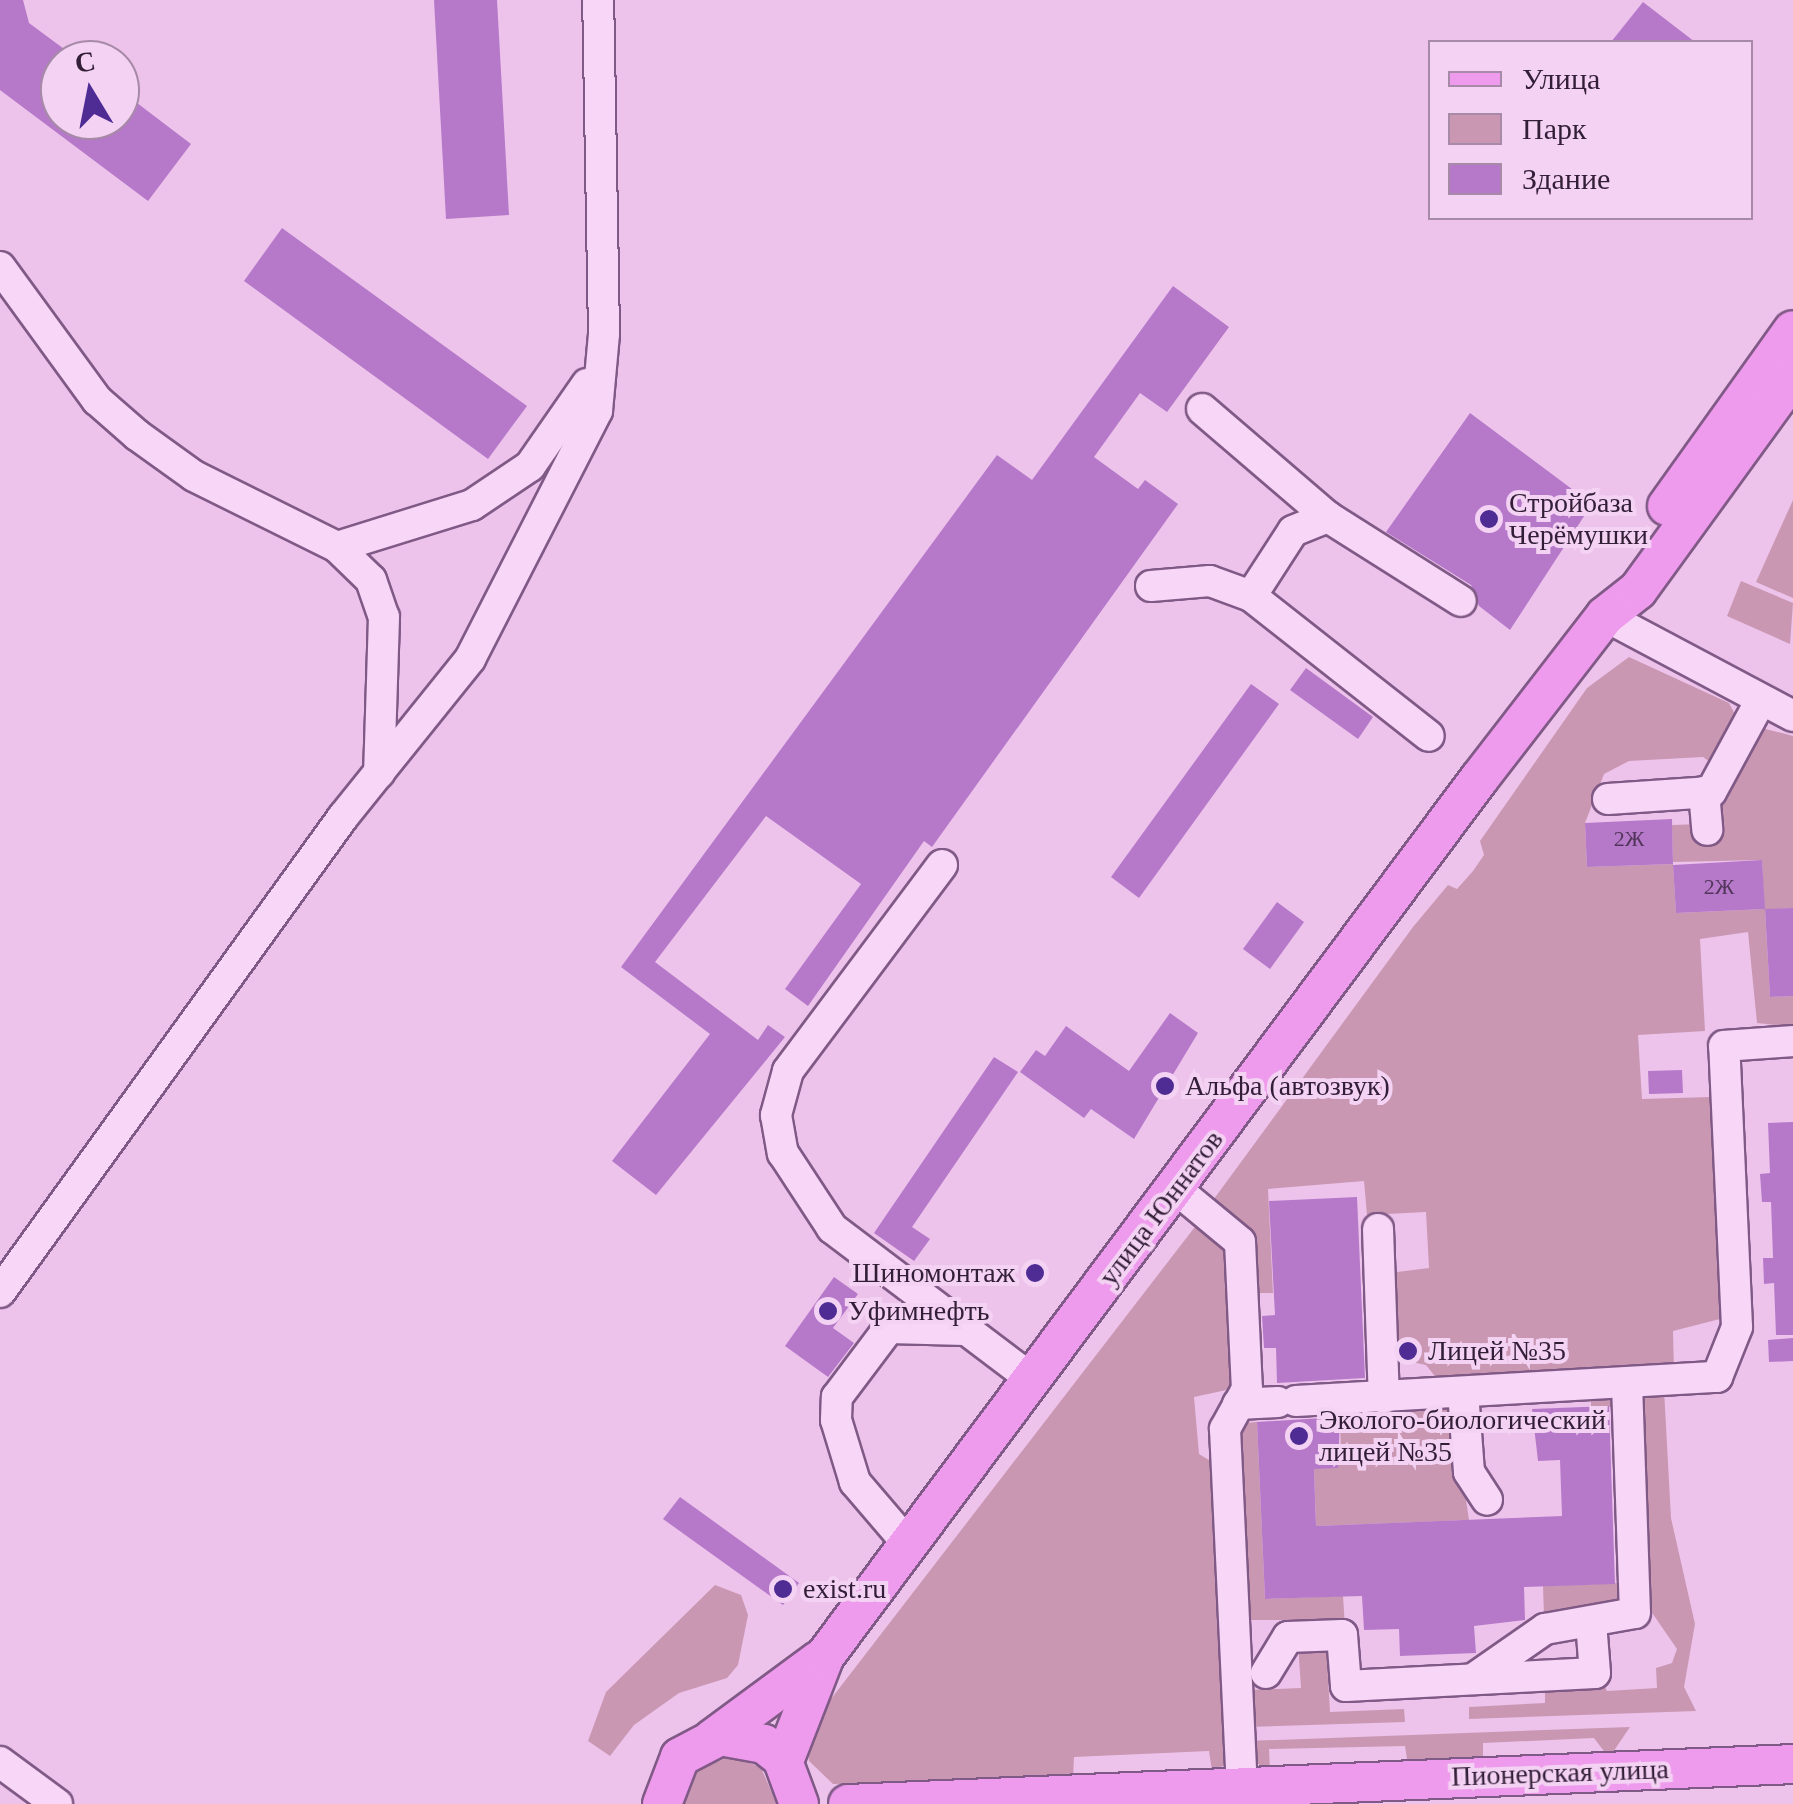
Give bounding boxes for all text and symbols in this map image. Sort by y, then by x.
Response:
north arrow [40,40,140,140]
legend [1428,40,1753,220]
text: С [72,45,98,79]
text: Улица [1522,62,1600,95]
text: Парк [1522,112,1587,145]
text: Здание [1522,162,1610,195]
place label: Стройбаза Черёмушки [1509,486,1648,552]
marker: Стройбаза Черёмушки [1478,508,1500,530]
house number: 2Ж [1614,826,1644,852]
house number: 2Ж [1704,874,1734,900]
place label: Альфа (автозвук) [1185,1069,1390,1103]
marker: Альфа (автозвук) [1154,1075,1176,1097]
street label: улица Юннатов [1092,1124,1230,1292]
place label: Шиномонтаж [852,1256,1015,1290]
marker: Шиномонтаж [1024,1262,1046,1284]
place label: Уфимнефть [848,1294,990,1328]
marker: Уфимнефть [817,1300,839,1322]
place label: Лицей №35 [1428,1334,1566,1368]
marker: Лицей №35 [1397,1340,1419,1362]
place label: Эколого-биологический лицей №35 [1319,1403,1606,1469]
marker: Эколого-биологический лицей №35 [1288,1425,1310,1447]
place label: exist.ru [803,1572,886,1606]
marker: exist.ru [772,1578,794,1600]
street label: Пионерская улица [1451,1752,1669,1794]

